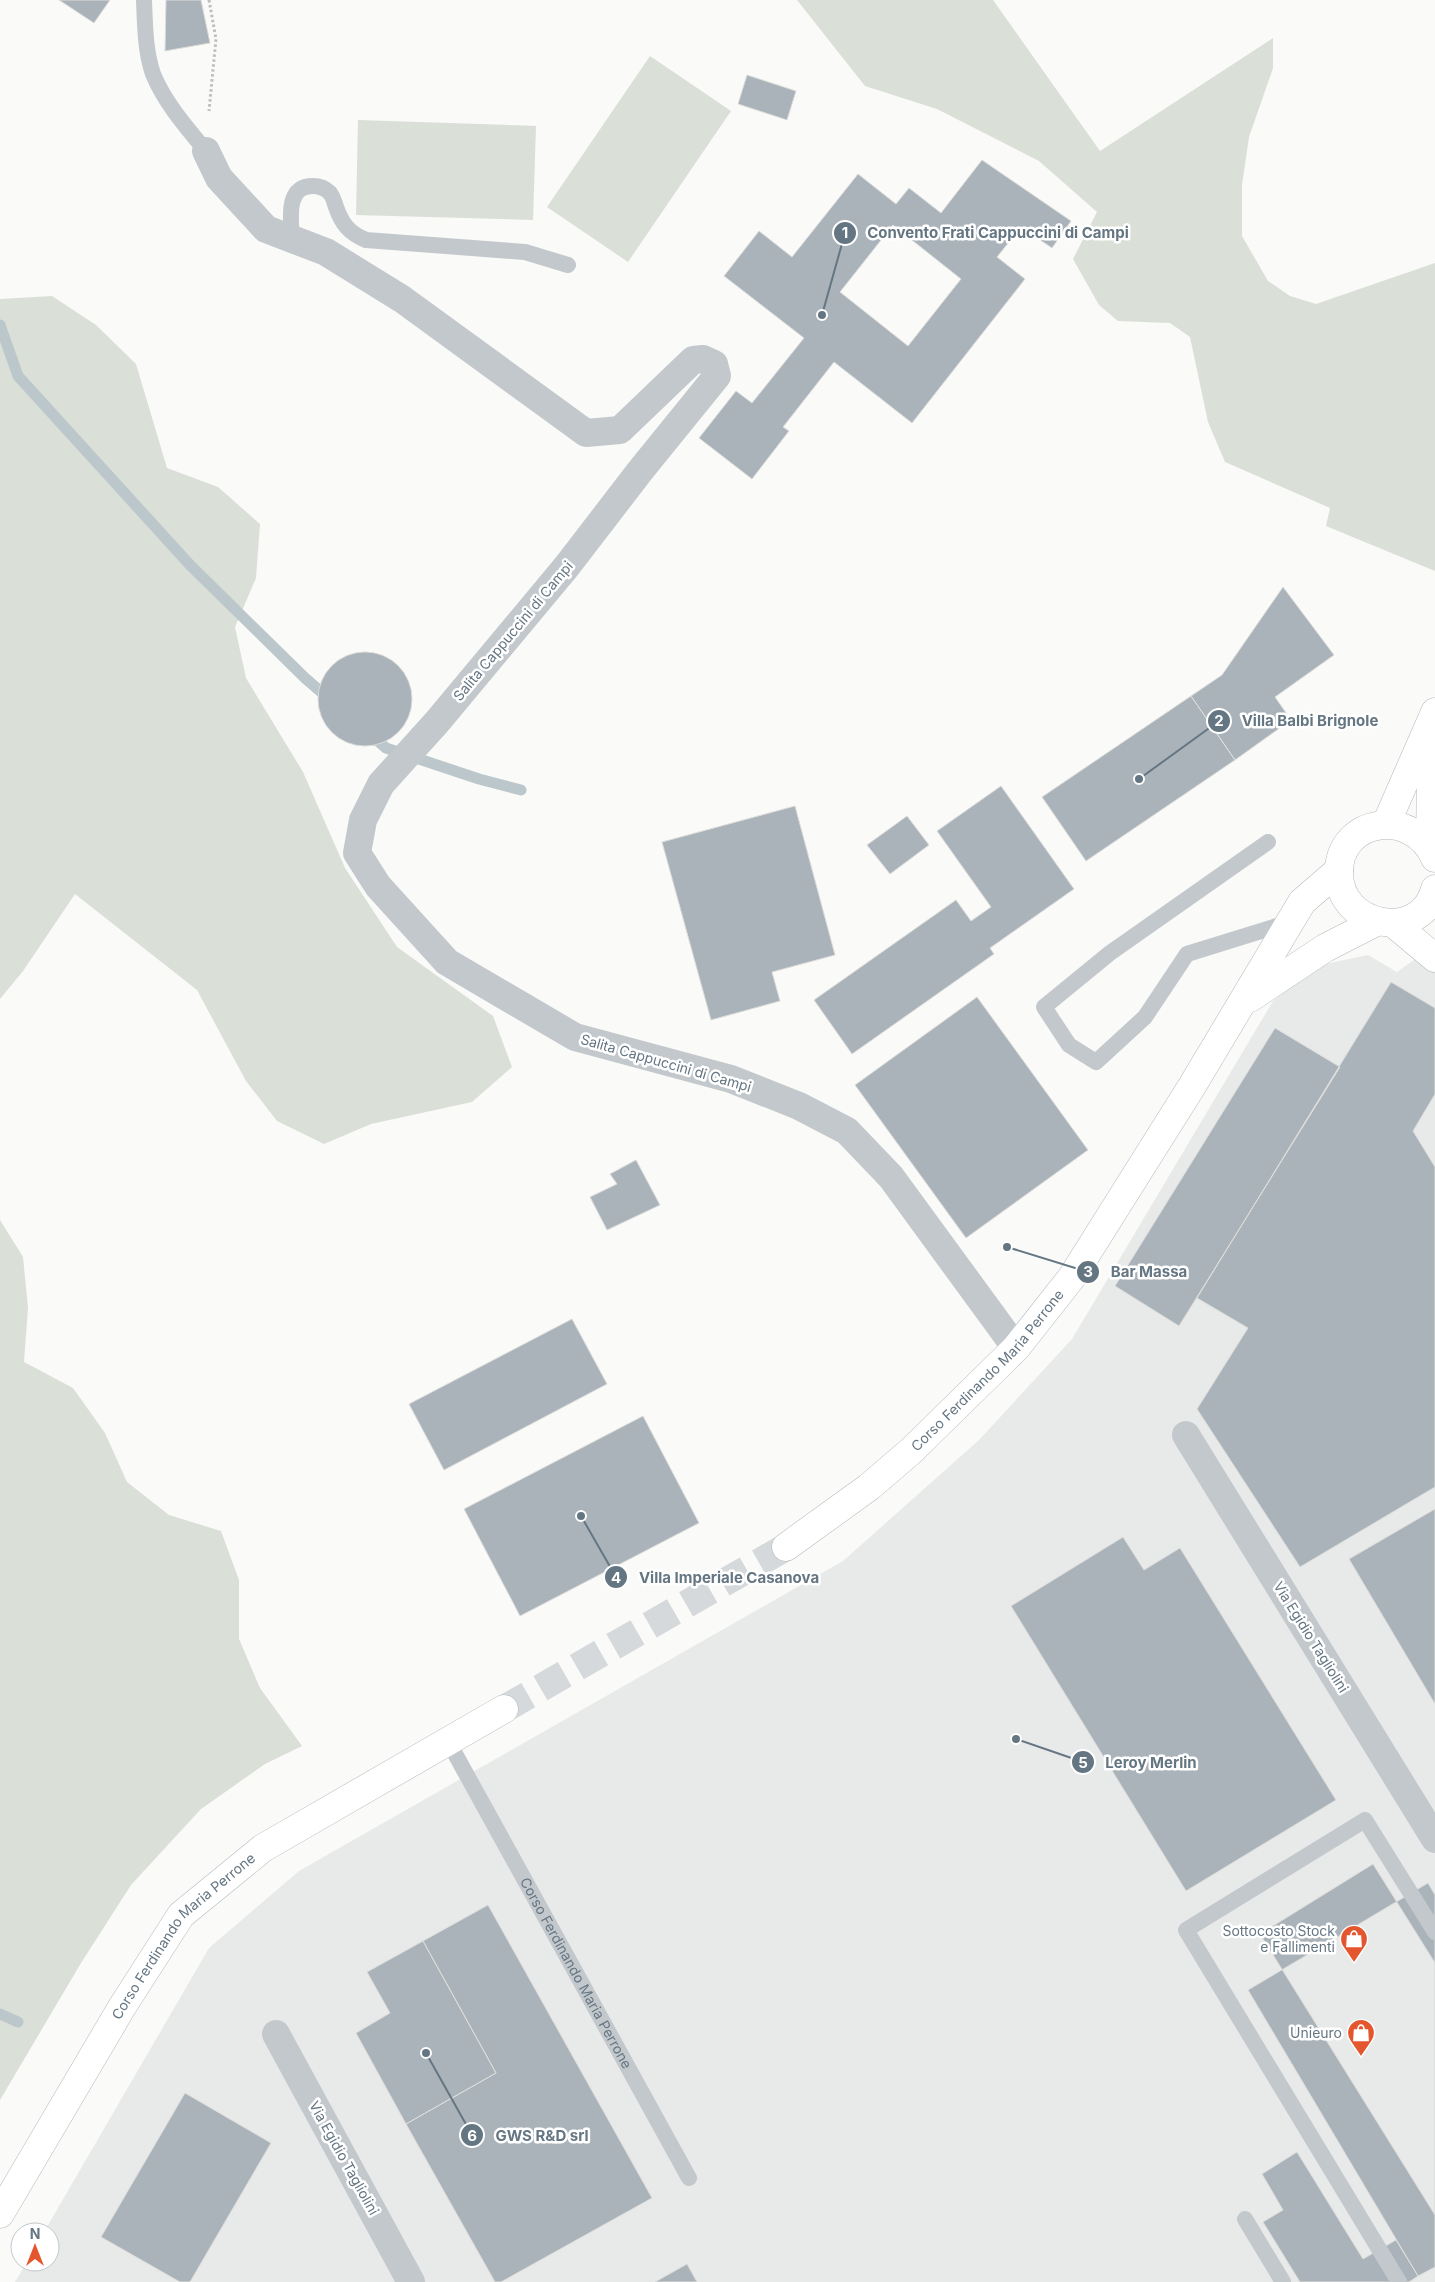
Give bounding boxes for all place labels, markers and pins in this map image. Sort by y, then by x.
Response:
callout: Convento Frati Cappuccini di Campi [832,218,1139,248]
callout: Villa Balbi Brignole [1206,706,1388,736]
callout: Bar Massa [1075,1257,1197,1287]
callout: Villa Imperiale Casanova [603,1562,829,1592]
callout: Leroy Merlin [1070,1747,1207,1777]
place label: Sottocosto Stock e Fallimenti [1222,1922,1335,1955]
shop icon: Sottocosto Stock e Fallimenti [1339,1924,1369,1963]
shop icon: Unieuro [1346,2018,1376,2057]
place label: Unieuro [1290,2024,1342,2041]
callout: GWS R&D srl [460,2120,598,2150]

